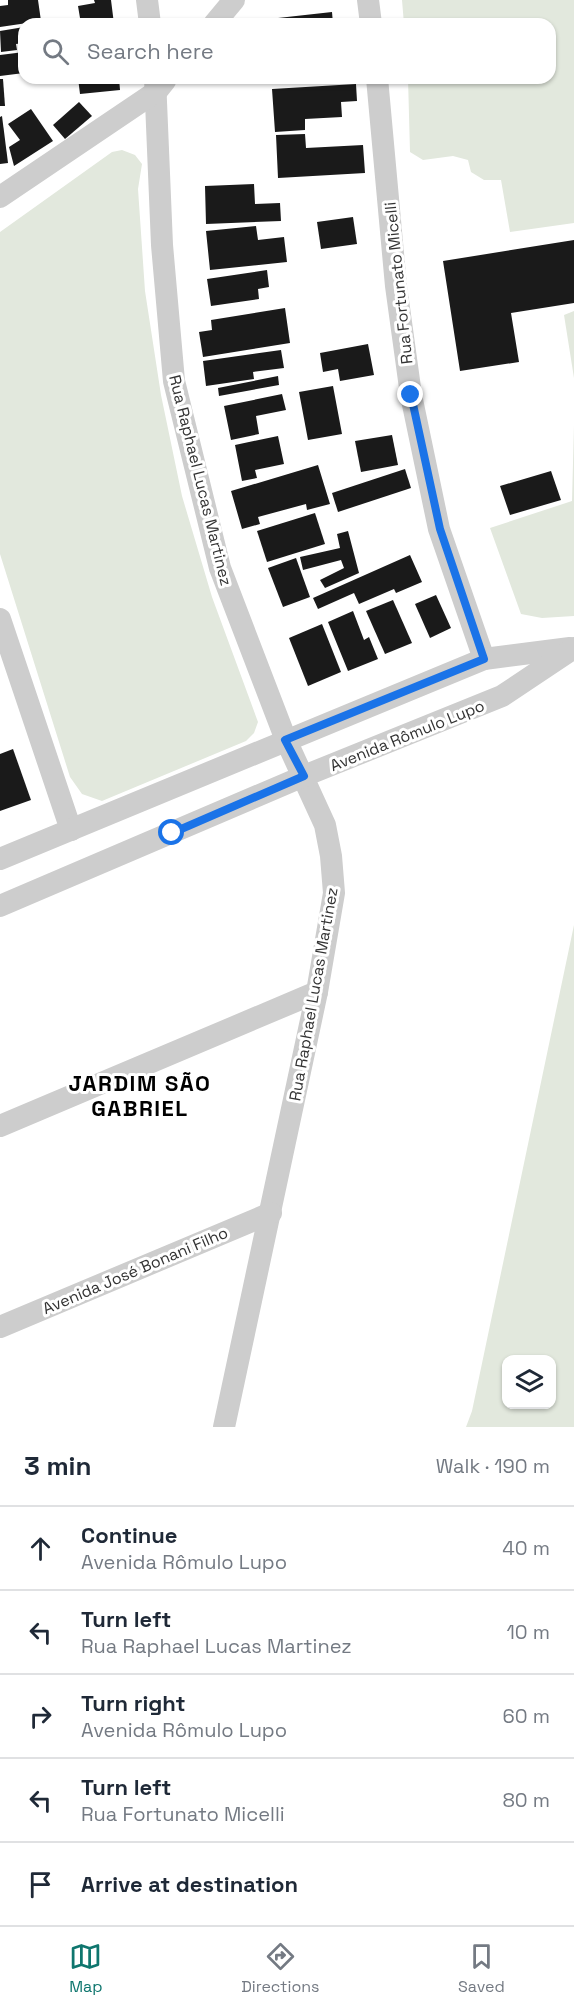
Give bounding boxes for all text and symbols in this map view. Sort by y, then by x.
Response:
search box [18,18,556,84]
icon: search [39,35,72,68]
text: Search here [87,37,214,65]
street label: Rua Fortunato Micelli [380,201,417,365]
street label: Rua Raphael Lucas Martinez [164,373,237,588]
route end [397,381,423,407]
street label: Avenida Rômulo Lupo [327,695,488,776]
route start [158,819,184,845]
street label: Rua Raphael Lucas Martinez [284,886,343,1103]
district label: JARDIM SÃO GABRIEL [69,1069,211,1122]
street label: Avenida José Bonani Filho [39,1222,231,1319]
map controls [502,1355,556,1409]
button: layers [502,1355,556,1409]
text: 3 min [24,1449,92,1483]
text: Walk · 190 m [436,1453,550,1479]
text: Continue [81,1521,177,1549]
icon: ahead [24,1532,57,1565]
text: 40 m [502,1535,550,1561]
text: Avenida Rômulo Lupo [81,1549,287,1575]
text: Turn left [81,1605,171,1633]
icon: left [24,1616,57,1649]
text: 10 m [506,1619,550,1645]
text: Rua Raphael Lucas Martinez [81,1633,352,1659]
text: Turn right [81,1689,186,1717]
icon: right [24,1700,57,1733]
text: 60 m [503,1703,550,1729]
text: Avenida Rômulo Lupo [81,1717,287,1743]
text: Turn left [81,1773,171,1801]
icon: left [24,1784,57,1817]
text: 80 m [502,1787,550,1813]
text: Rua Fortunato Micelli [81,1801,285,1827]
icon: arrive [24,1868,57,1901]
text: Arrive at destination [81,1870,298,1898]
tab: Map [69,1940,103,1997]
tab: Directions [241,1940,320,1997]
tab: Saved [458,1940,505,1997]

